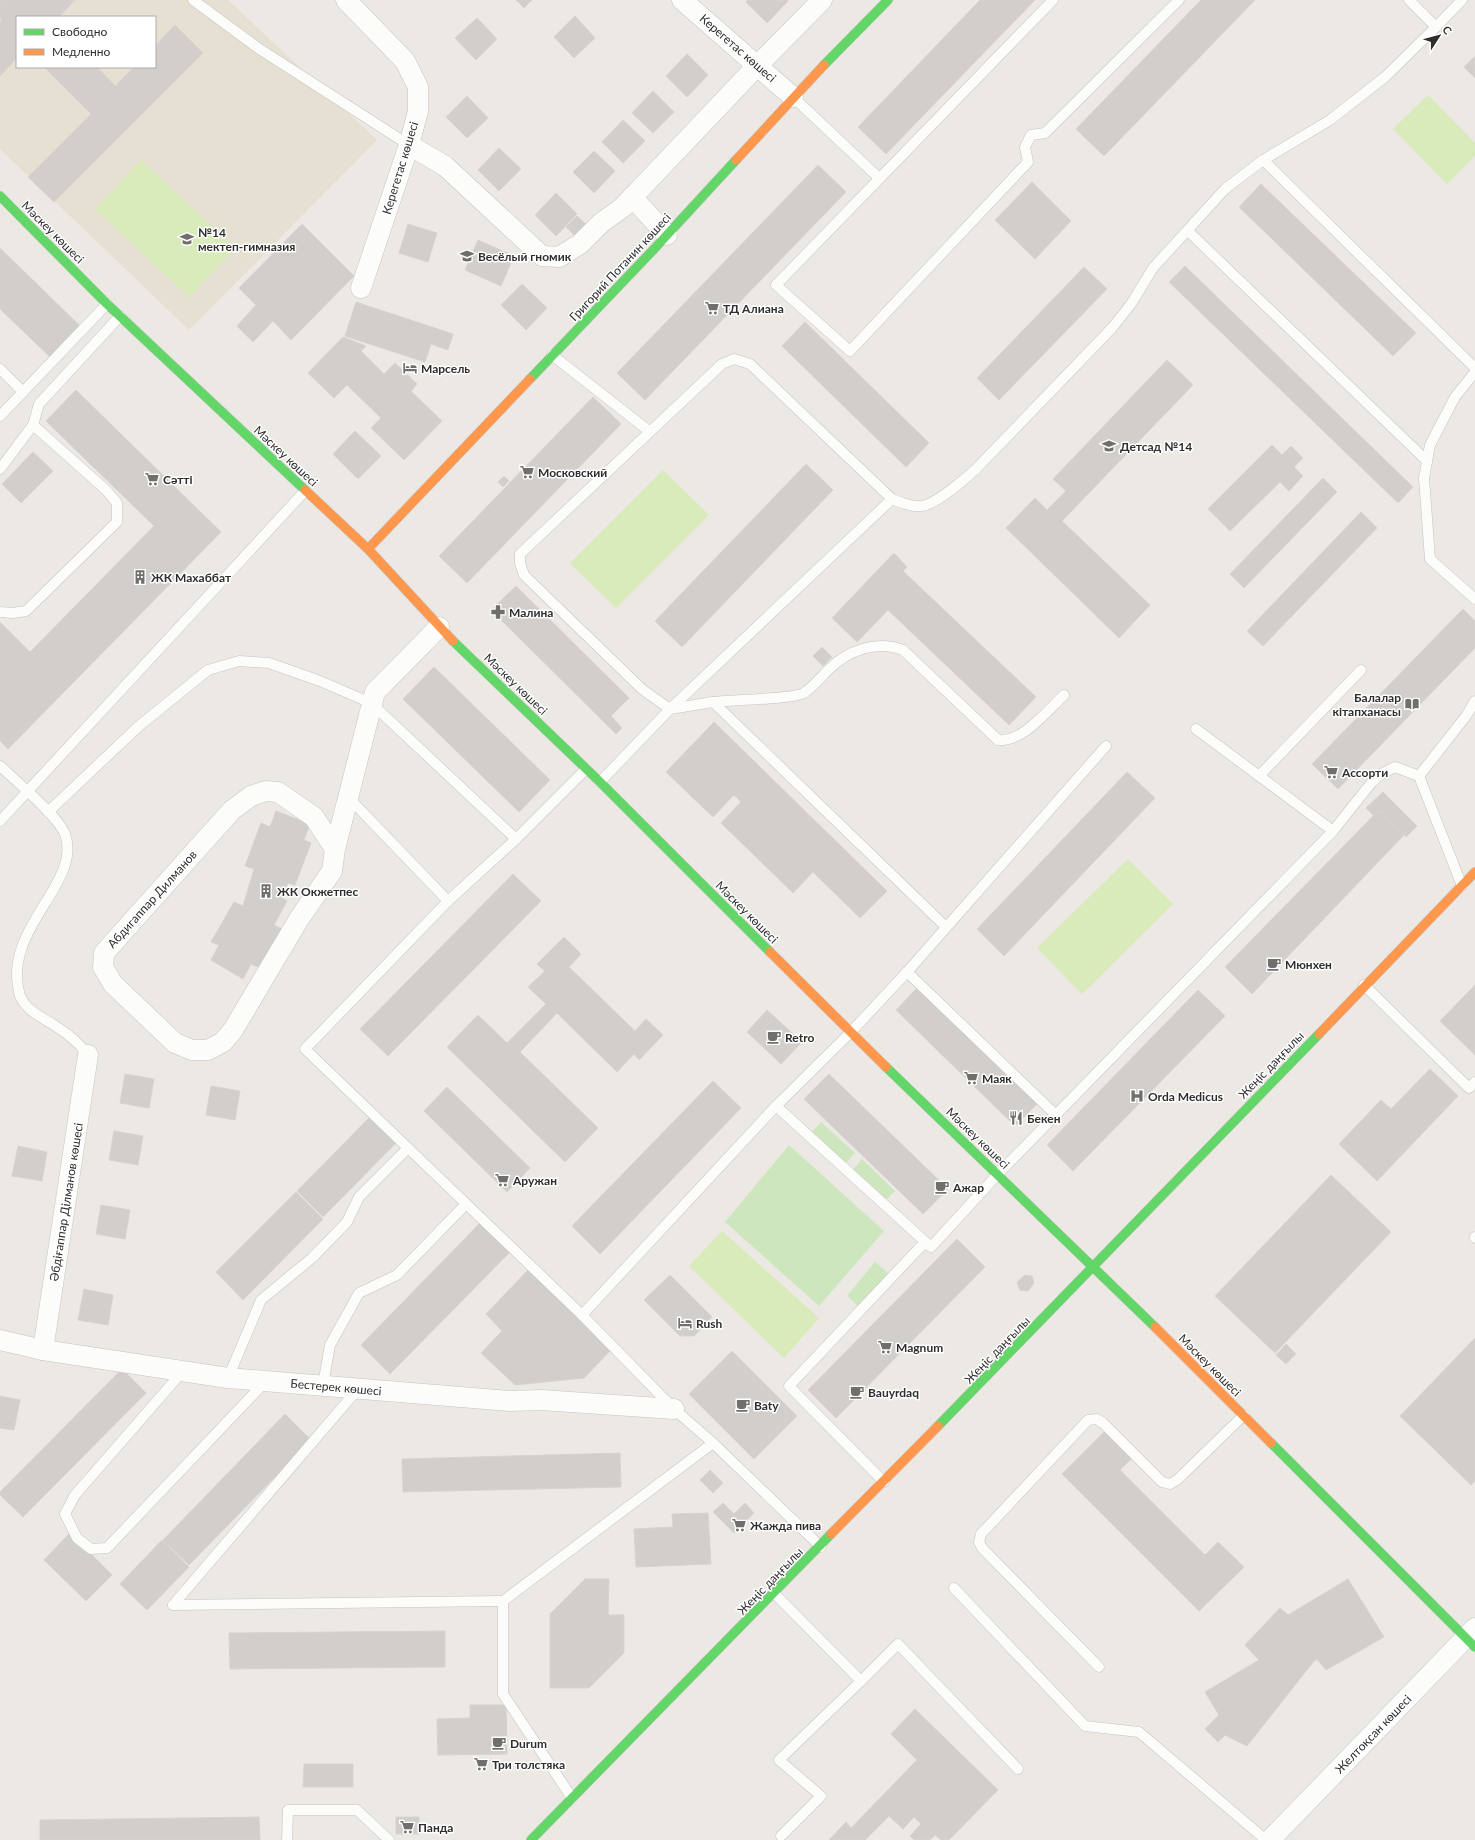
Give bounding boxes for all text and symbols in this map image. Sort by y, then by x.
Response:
street label: Керегетас көшесі [697,11,779,85]
legend [16,16,156,68]
north arrow [1419,16,1459,56]
text: С [1440,23,1455,37]
text: Свободно [52,24,108,39]
text: Медленно [52,44,111,59]
street label: Керегетас көшесі [379,120,421,216]
street label: Мәскеу көшесі [19,198,87,266]
street label: Григорий Потанин көшесі [566,210,674,324]
place label: №14 мектеп-гимназия [198,225,295,254]
school or university icon: №14 мектеп-гимназия [179,231,195,247]
school or university icon: Весёлый гномик [459,248,475,264]
place label: Весёлый гномик [478,249,572,264]
supermarket icon: ТД Алиана [704,300,720,316]
place label: ТД Алиана [723,301,784,316]
hotel icon: Марсель [402,360,418,376]
place label: Марсель [421,361,470,376]
street label: Мәскеу көшесі [251,423,321,490]
school or university icon: Детсад №14 [1101,438,1117,454]
place label: Детсад №14 [1120,439,1192,454]
supermarket icon: Московский [519,464,535,480]
place label: Московский [538,465,607,480]
supermarket icon: Сәтті [144,471,160,487]
place label: Сәтті [163,472,193,487]
building icon: ЖК Махаббат [132,569,148,585]
place label: ЖК Махаббат [151,570,232,585]
pharmacy icon: Малина [490,604,506,620]
place label: Малина [509,605,553,620]
street label: Мәскеу көшесі [481,650,551,718]
place label: Балалар кітапханасы [1332,690,1401,719]
library icon: Балалар кітапханасы [1404,696,1420,712]
supermarket icon: Ассорти [1323,764,1339,780]
place label: Ассорти [1341,765,1388,780]
street label: Абдигаппар Дилманов [104,847,200,951]
street label: Мәскеу көшесі [713,878,781,946]
building icon: ЖК Окжетпес [258,883,274,899]
place label: ЖК Окжетпес [277,884,359,899]
cafe icon: Мюнхен [1266,956,1282,972]
place label: Мюнхен [1285,957,1332,972]
street label: Жеңіс даңғылы [1235,1028,1307,1102]
cafe icon: Retro [766,1029,782,1045]
place label: Retro [785,1030,814,1045]
supermarket icon: Маяк [963,1070,979,1086]
place label: Маяк [982,1071,1012,1086]
hospital icon: Orda Medicus [1129,1088,1145,1104]
place label: Orda Medicus [1148,1089,1223,1104]
street label: Мәскеу көшесі [943,1104,1013,1172]
restaurant icon: Бекен [1008,1110,1024,1126]
place label: Бекен [1027,1111,1061,1126]
street label: Әбдіғаппар Ділманов көшесі [46,1122,86,1282]
supermarket icon: Аружан [494,1172,510,1188]
place label: Аружан [512,1173,557,1188]
cafe icon: Ажар [934,1179,950,1195]
place label: Ажар [952,1180,984,1195]
street label: Жеңіс даңғылы [961,1313,1033,1387]
hotel icon: Rush [677,1315,693,1331]
place label: Rush [696,1316,723,1331]
street label: Мәскеу көшесі [1176,1331,1244,1399]
supermarket icon: Magnum [877,1339,893,1355]
place label: Magnum [896,1340,943,1355]
street label: Бестерек көшесі [290,1376,382,1398]
cafe icon: Bauyrdaq [849,1384,865,1400]
place label: Bauyrdaq [868,1385,919,1400]
cafe icon: Baty [735,1397,751,1413]
place label: Baty [754,1398,779,1413]
supermarket icon: Жажда пива [731,1517,747,1533]
place label: Жажда пива [750,1518,821,1533]
street label: Жеңіс даңғылы [734,1544,806,1618]
street label: Желтоқсан көшесі [1332,1691,1414,1777]
cafe icon: Durum [491,1735,507,1751]
place label: Durum [510,1736,547,1751]
supermarket icon: Три толстяка [473,1756,489,1772]
place label: Три толстяка [492,1757,565,1772]
supermarket icon: Панда [399,1819,415,1835]
place label: Панда [418,1820,453,1835]

